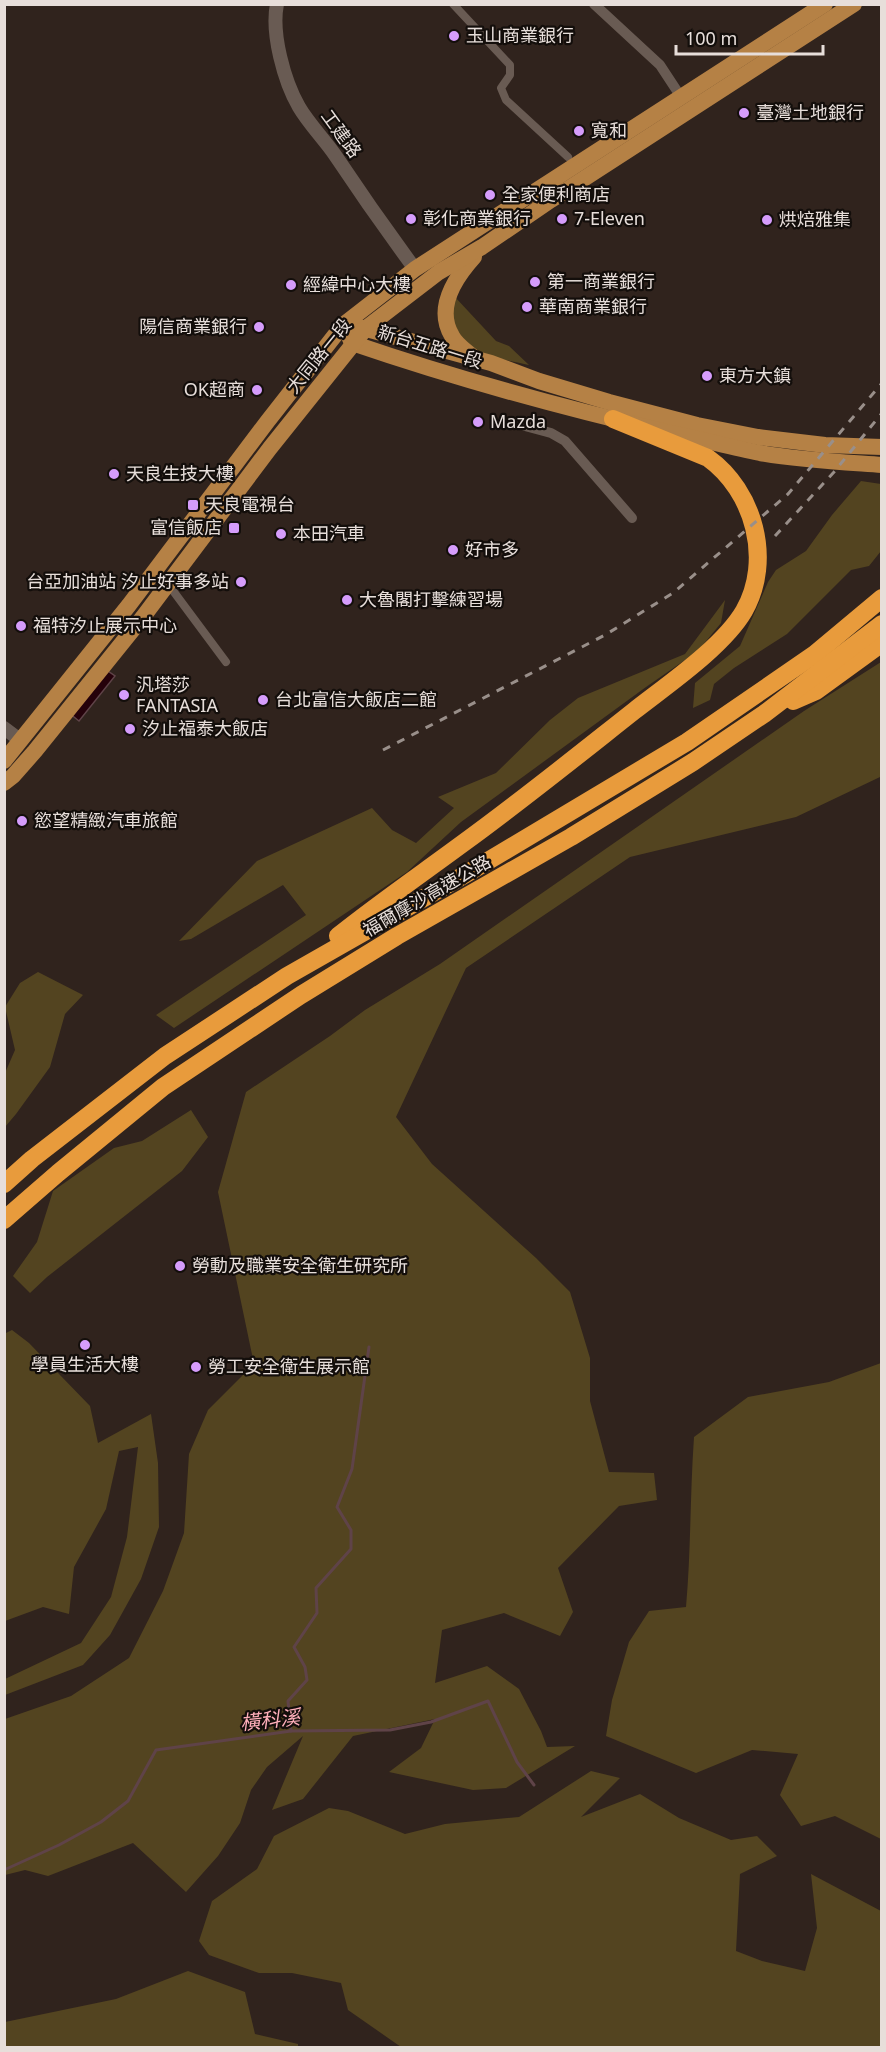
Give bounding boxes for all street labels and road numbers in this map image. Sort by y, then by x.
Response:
street label: 工建路 [316,105,367,162]
street label: 大同路一段 [281,313,356,398]
street label: 新台五路一段 [375,319,485,373]
street label: 福爾摩沙高速公路 [358,849,495,942]

